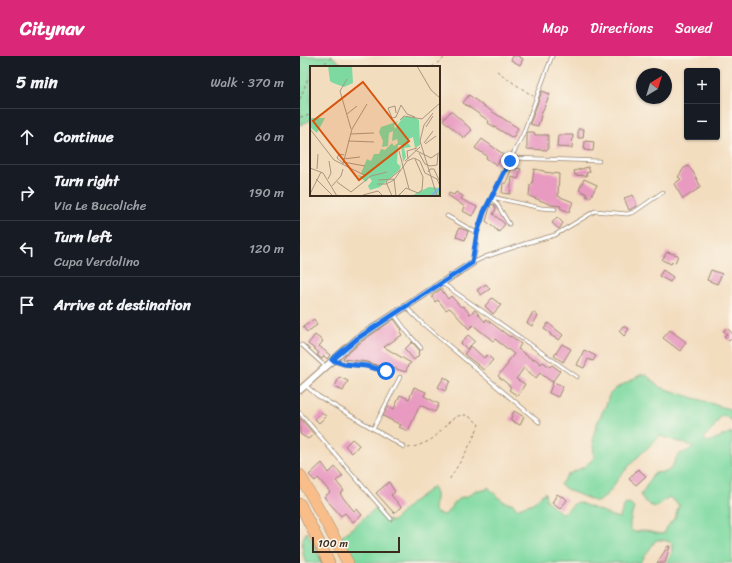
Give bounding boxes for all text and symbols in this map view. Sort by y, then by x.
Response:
text: Citynav [20,12,84,45]
text: Map [542,16,568,41]
text: Directions [590,16,653,41]
text: Saved [675,16,712,41]
inset map [310,66,440,196]
text: 5 min [16,67,58,97]
north arrow [636,68,672,104]
map controls [684,68,720,140]
button: + [684,68,720,104]
text: Walk · 370 m [210,71,284,94]
button: − [684,104,720,140]
text: Continue [54,124,114,150]
text: 60 m [255,125,284,148]
icon: ahead [16,126,38,148]
route end [501,152,519,170]
text: Turn right [54,168,119,194]
text: 190 m [249,181,284,204]
icon: right [16,182,38,204]
text: Via Le Bucoliche [54,194,147,217]
text: Turn left [54,224,112,250]
text: 120 m [249,237,284,260]
icon: left [16,238,38,260]
text: Cupa Verdolino [54,250,139,273]
text: Arrive at destination [54,292,191,318]
icon: arrive [16,294,38,316]
route start [377,362,395,380]
text: 100 m [318,534,348,553]
scale bar [312,535,400,554]

